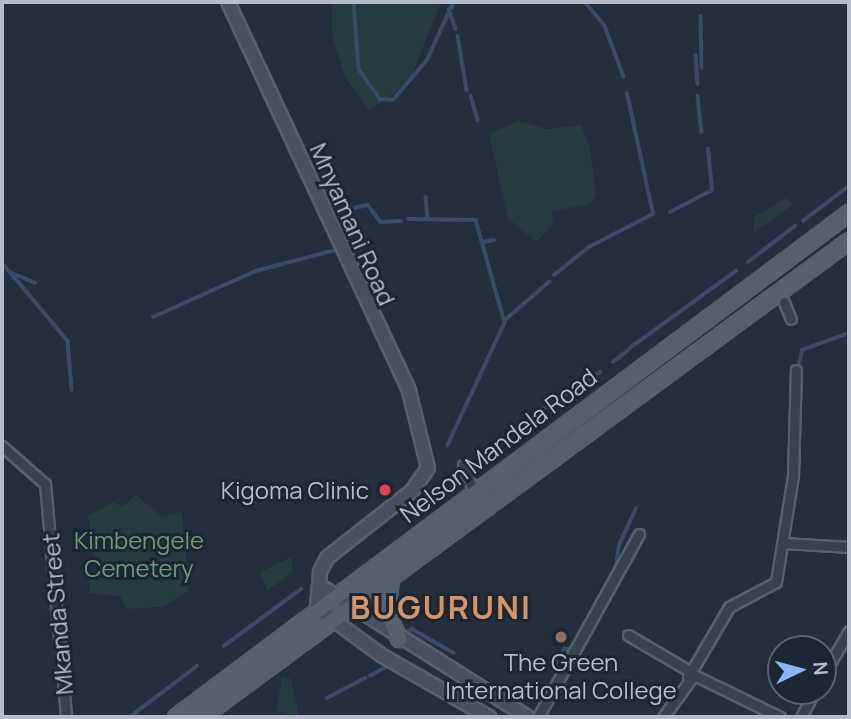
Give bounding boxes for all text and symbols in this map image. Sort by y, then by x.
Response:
street label: Mnyamani Road [304,138,402,310]
street label: Nelson Mandela Road [394,362,602,528]
place label: Kigoma Clinic [221,476,369,504]
marker: Kigoma Clinic [375,480,395,500]
park label: Kimbengele Cemetery [74,526,204,582]
street label: Mkanda Street [36,532,78,696]
district label: BUGURUNI [351,588,531,626]
marker: The Green International College [553,629,569,645]
north arrow [767,635,837,705]
place label: The Green International College [445,648,677,704]
text: N [807,660,834,676]

